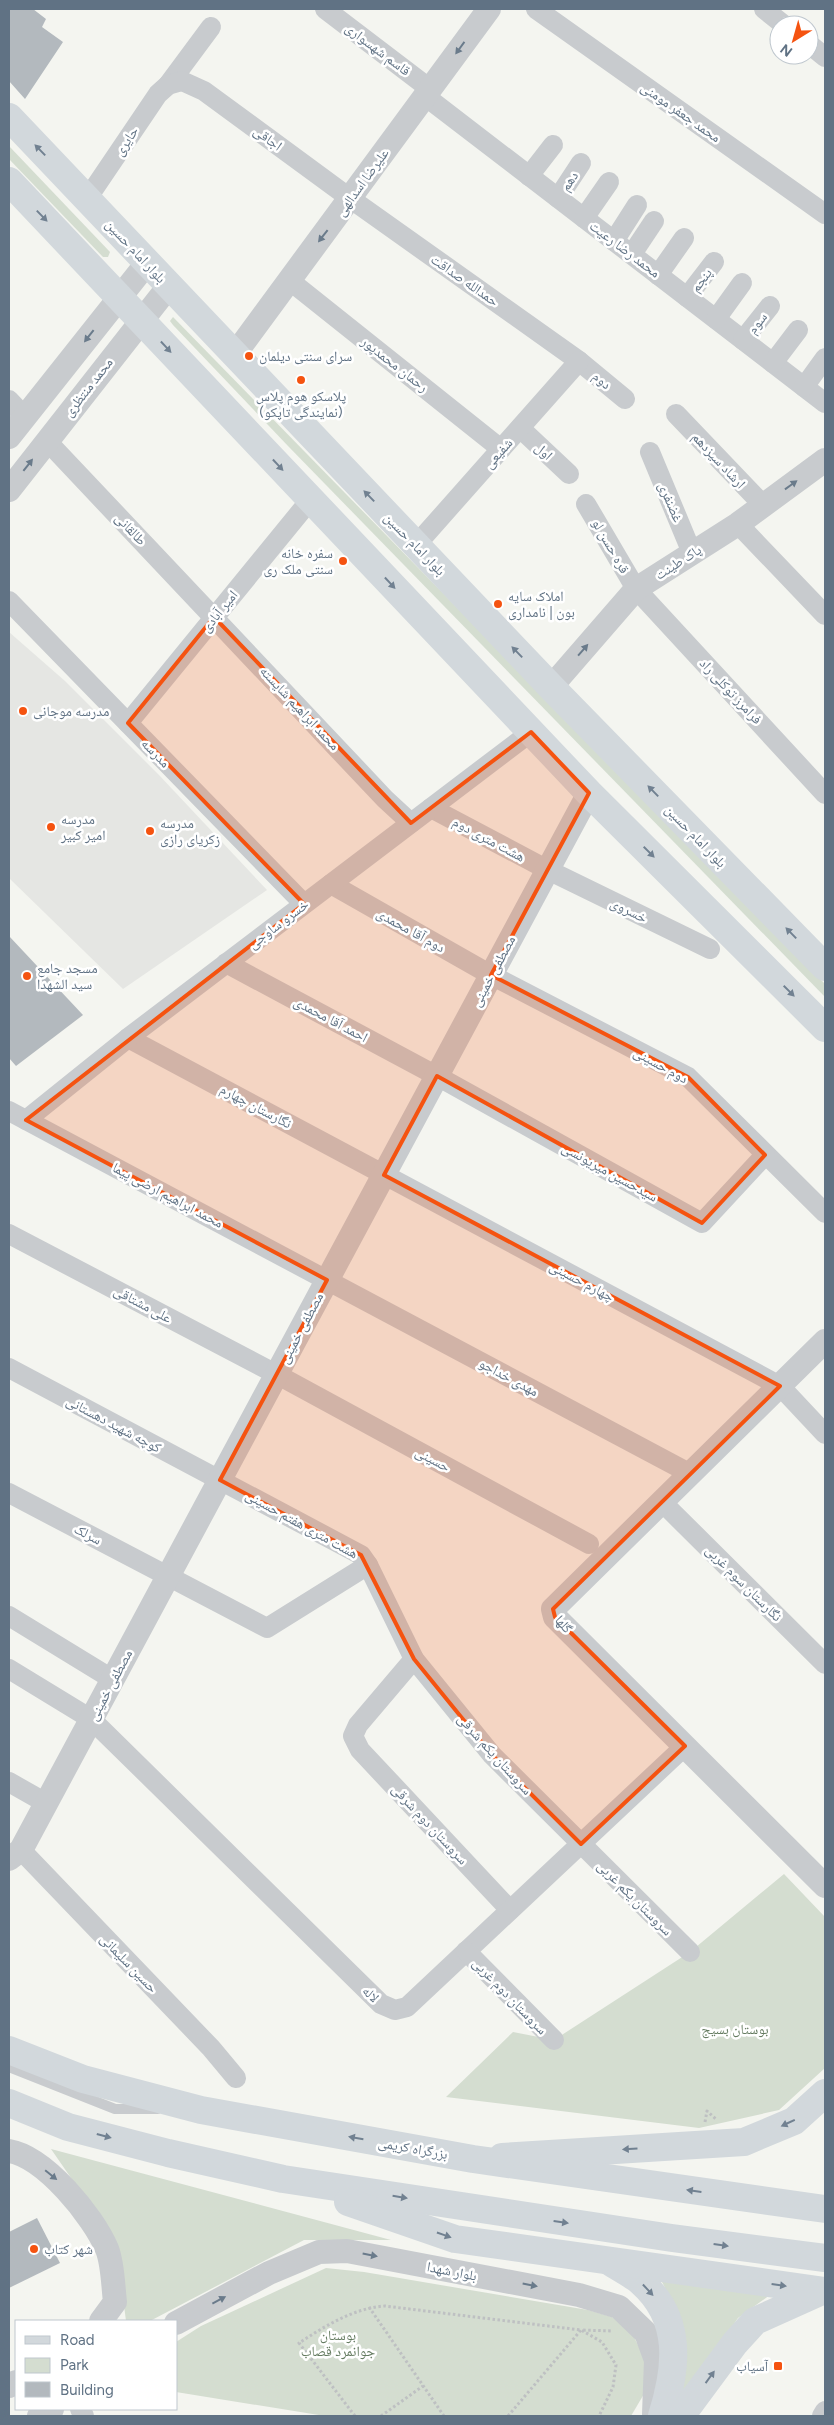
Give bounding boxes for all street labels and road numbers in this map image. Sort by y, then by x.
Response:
street label: قاسم شهسواری [341,19,414,80]
street label: محمد جعفر مومنی [637,79,724,146]
street label: اجاقی [250,122,285,154]
street label: حایری [111,123,142,159]
street label: علیرضا اسدالهی [332,145,393,220]
street label: دهم [557,168,583,195]
street label: بلوار امام حسین [101,216,170,288]
street label: محمد رضا رعیت [586,217,663,281]
street label: حمدالله صداقت [427,251,502,310]
street label: پنجم [687,265,717,296]
street label: سوم [744,309,772,338]
street label: رحمان محمدپور [357,332,432,396]
street label: محمد منتظری [60,354,117,420]
street label: دوم [588,368,615,394]
street label: ارشاد سیزدهم [687,429,749,493]
street label: شفیعی [480,435,516,472]
street label: اول [531,439,556,464]
street label: غضنفری [655,480,687,525]
street label: بلوار امام حسین [380,509,449,580]
street label: طالقانی [111,510,150,549]
street label: قره حسن لو [588,516,633,577]
street label: پاک طینت [652,541,705,584]
street label: امیر آبادی [197,587,241,636]
street label: فرامرز توکلی راد [696,655,766,728]
street label: محمد ابراهیم شایسته [256,663,343,755]
street label: مدرسه [138,735,174,771]
street label: بلوار امام حسین [661,801,730,872]
street label: هشت متری دوم [449,813,528,867]
street label: خسروی [608,894,650,927]
street label: خسرو ساوجی [245,896,312,953]
street label: دوم آقا محمدی [373,905,448,957]
street label: مصطفی خمینی [468,933,519,1010]
street label: احمد آقا محمدی [291,993,371,1046]
street label: دوم حسینی [630,1044,691,1088]
street label: نگارستان چهارم [217,1080,295,1133]
street label: سیدحسین میریونسی [559,1139,661,1206]
street label: محمد ابراهیم ارضی پیما [109,1159,226,1233]
street label: چهارم حسینی [546,1257,617,1306]
street label: علی مشتاقی [111,1282,175,1327]
street label: مصطفی خمینی [276,1290,327,1367]
street label: مهدی خداجو [476,1355,541,1400]
street label: کوچه شهید دهستانی [63,1392,164,1457]
street label: حسینی [412,1443,453,1476]
street label: هشت متری هفتم حسینی [242,1486,361,1563]
street label: سرلک [71,1520,104,1549]
street label: نگارستان سوم غربی [701,1542,785,1626]
street label: گلها [551,1612,576,1637]
street label: مصطفی خمینی [85,1647,136,1724]
street label: سروستان یکم شرقی [453,1710,536,1799]
street label: سروستان دوم شرقی [387,1781,471,1869]
street label: سروستان یکم غربی [593,1857,676,1940]
street label: حسین سلیمانی [96,1930,161,1996]
street label: سروستان دوم غربی [468,1955,550,2039]
street label: لاله [359,1982,383,2006]
street label: بزرگراه کریمی [377,2134,449,2163]
street label: بلوار شهدا [425,2258,478,2285]

